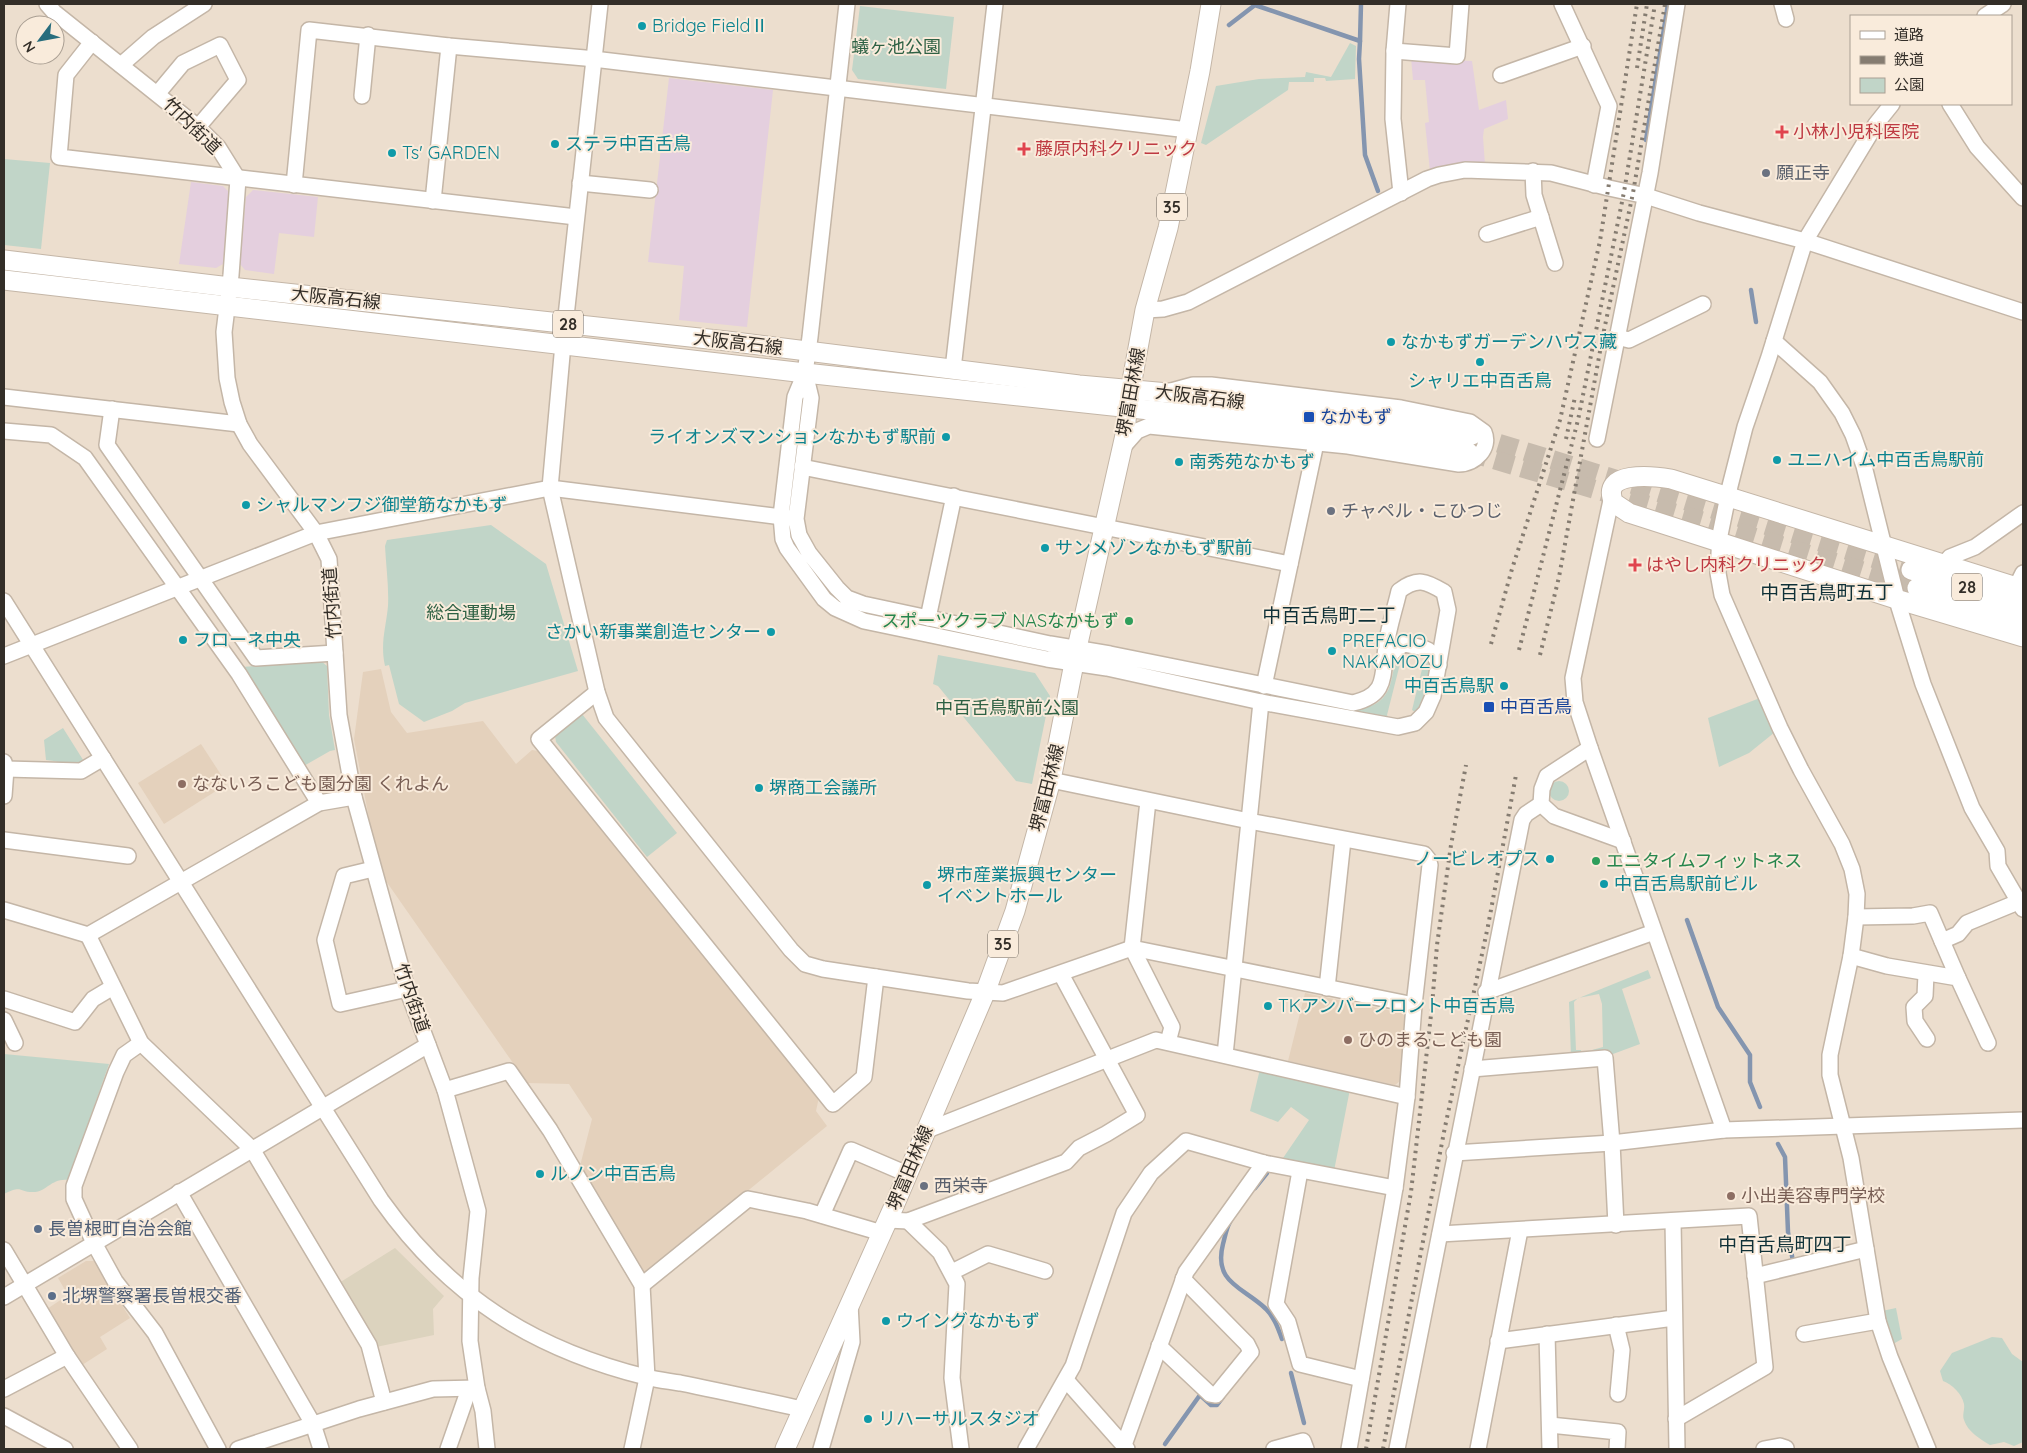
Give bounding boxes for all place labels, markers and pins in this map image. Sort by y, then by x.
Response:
place label: Bridge FieldⅡ [652,14,768,37]
marker: Bridge FieldⅡ [636,20,648,32]
place label: 小林小児科医院 [1793,120,1919,143]
marker: 小林小児科医院 [1775,125,1789,139]
place label: ステラ中百舌鳥 [565,132,691,155]
place label: 藤原内科クリニック [1035,137,1197,160]
marker: ステラ中百舌鳥 [549,138,561,150]
place label: Ts' GARDEN [402,141,500,164]
marker: 藤原内科クリニック [1017,142,1031,156]
marker: Ts' GARDEN [386,147,398,159]
place label: 願正寺 [1776,161,1830,184]
marker: 願正寺 [1760,167,1772,179]
place label: なかもずガーデンハウス藏 [1401,330,1617,353]
marker: なかもずガーデンハウス藏 [1385,336,1397,348]
marker: シャリエ中百舌鳥 [1474,356,1486,368]
place label: シャリエ中百舌鳥 [1408,369,1552,392]
place label: なかもず [1320,405,1392,428]
marker: なかもず [1302,410,1316,424]
place label: ライオンズマンションなかもず駅前 [648,425,936,448]
marker: ライオンズマンションなかもず駅前 [940,431,952,443]
place label: ユニハイム中百舌鳥駅前 [1787,448,1984,471]
place label: 南秀苑なかもず [1189,450,1315,473]
marker: ユニハイム中百舌鳥駅前 [1771,454,1783,466]
marker: 南秀苑なかもず [1173,456,1185,468]
place label: シャルマンフジ御堂筋なかもず [256,493,507,516]
marker: シャルマンフジ御堂筋なかもず [240,499,252,511]
place label: チャペル・こひつじ [1341,499,1503,522]
marker: チャペル・こひつじ [1325,505,1337,517]
place label: サンメゾンなかもず駅前 [1055,536,1252,559]
marker: サンメゾンなかもず駅前 [1039,542,1051,554]
place label: はやし内科クリニック [1646,553,1826,576]
marker: はやし内科クリニック [1628,558,1642,572]
place label: スポーツクラブ NASなかもず [882,609,1119,632]
marker: スポーツクラブ NASなかもず [1123,615,1135,627]
place label: さかい新事業創造センター [545,620,761,643]
marker: さかい新事業創造センター [765,626,777,638]
place label: フローネ中央 [193,628,301,651]
place label: PREFACIO NAKAMOZU [1342,629,1443,673]
marker: フローネ中央 [177,634,189,646]
marker: PREFACIO NAKAMOZU [1326,645,1338,657]
place label: 中百舌鳥駅 [1404,674,1494,697]
marker: 中百舌鳥駅 [1498,680,1510,692]
place label: 中百舌鳥 [1500,695,1572,718]
marker: 中百舌鳥 [1482,700,1496,714]
place label: なないろこども園分園 くれよん [192,772,449,795]
place label: 堺商工会議所 [769,776,877,799]
marker: なないろこども園分園 くれよん [176,778,188,790]
marker: 堺商工会議所 [753,782,765,794]
place label: ノービレオプス [1414,847,1540,870]
place label: エニタイムフィットネス [1606,849,1802,872]
marker: ノービレオプス [1544,853,1556,865]
marker: エニタイムフィットネス [1590,855,1602,867]
place label: 堺市産業振興センター イベントホール [937,863,1117,907]
place label: 中百舌鳥駅前ビル [1614,872,1758,895]
marker: 中百舌鳥駅前ビル [1598,878,1610,890]
marker: 堺市産業振興センター イベントホール [921,879,933,891]
place label: TKアンバーフロント中百舌鳥 [1278,994,1515,1017]
marker: TKアンバーフロント中百舌鳥 [1262,1000,1274,1012]
place label: ひのまるこども園 [1358,1028,1502,1051]
marker: ひのまるこども園 [1342,1034,1354,1046]
place label: ルノン中百舌鳥 [550,1162,676,1185]
marker: ルノン中百舌鳥 [534,1168,546,1180]
place label: 西栄寺 [934,1174,988,1197]
marker: 西栄寺 [918,1180,930,1192]
place label: 小出美容専門学校 [1741,1184,1885,1207]
marker: 小出美容専門学校 [1725,1190,1737,1202]
place label: 長曽根町自治会館 [48,1217,192,1240]
marker: 長曽根町自治会館 [32,1223,44,1235]
place label: 北堺警察署長曽根交番 [62,1284,242,1307]
marker: 北堺警察署長曽根交番 [46,1290,58,1302]
place label: ウイングなかもず [896,1309,1040,1332]
marker: ウイングなかもず [880,1315,892,1327]
place label: リハーサルスタジオ [878,1407,1040,1430]
marker: リハーサルスタジオ [862,1413,874,1425]

